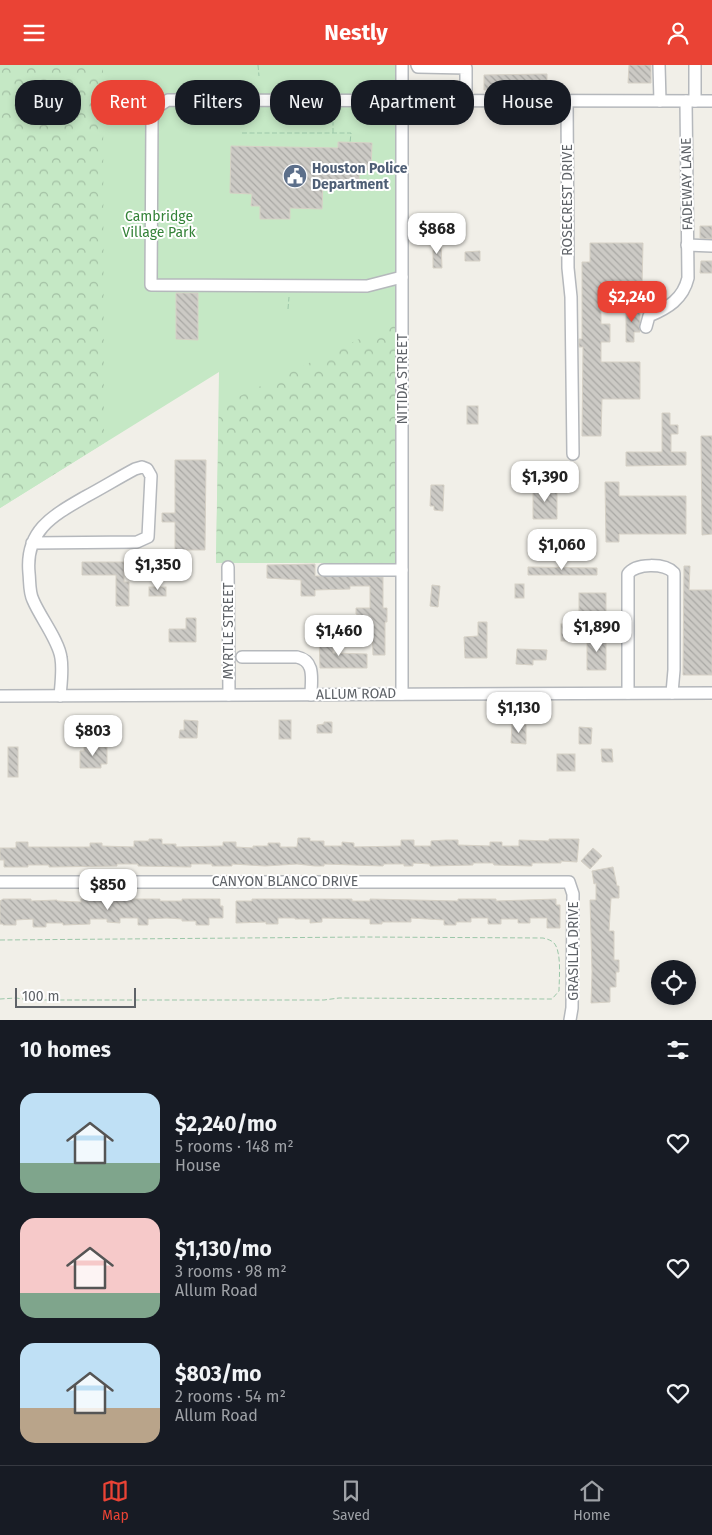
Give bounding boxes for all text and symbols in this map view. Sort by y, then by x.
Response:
icon: menu [20,19,48,47]
text: Nestly [324,19,388,46]
icon: person [664,19,692,47]
chip: Buy [15,80,81,125]
chip: Rent [91,80,165,125]
chip: Filters [175,80,260,125]
chip: New [270,80,341,125]
chip: Apartment [351,80,474,125]
chip: House [484,80,571,125]
street label: FADEWAY LANE [678,137,696,231]
street label: ROSECREST DRIVE [559,144,576,256]
place label: Houston Police Department [312,160,408,193]
public building icon: Houston Police Department [282,163,308,189]
park label: Cambridge Village Park [122,208,196,241]
pin: $868 [407,213,467,255]
text: $868 [419,219,455,238]
pin: $2,240 [591,281,673,323]
text: $2,240 [609,287,655,306]
street label: NITIDA STREET [394,333,411,424]
pin: $1,390 [504,461,586,503]
text: $1,390 [522,467,568,486]
pin: $1,060 [521,529,603,571]
text: $1,060 [539,535,586,554]
pin: $1,350 [117,549,199,591]
text: $1,350 [135,555,181,574]
street label: MYRTLE STREET [220,582,237,680]
pin: $1,890 [556,611,638,653]
pin: $1,460 [298,615,380,657]
text: $1,890 [574,617,620,636]
text: $1,460 [316,621,362,640]
street label: ALLUM ROAD [316,685,396,703]
pin: $1,130 [478,691,560,734]
text: $1,130 [498,698,540,717]
pin: $803 [63,715,123,757]
text: $803 [75,721,111,740]
pin: $850 [78,869,138,911]
street label: CANYON BLANCO DRIVE [212,873,358,890]
text: $850 [90,875,126,894]
street label: GRASILLA DRIVE [565,901,582,1001]
map controls [651,960,696,1005]
button: locate [651,960,696,1005]
scale bar [15,985,136,1008]
text: 100 m [22,988,59,1005]
icon: filters [664,1036,692,1064]
text: 10 homes [20,1037,111,1063]
text: $2,240/mo [175,1111,277,1137]
icon: home [60,1113,120,1173]
icon: heart [664,1129,692,1157]
text: 5 rooms · 148 m² [175,1137,294,1156]
text: House [175,1156,221,1175]
text: $1,130/mo [175,1236,272,1262]
icon: home [60,1238,120,1298]
icon: heart [664,1254,692,1282]
text: 3 rooms · 98 m² [175,1262,287,1281]
text: Allum Road [175,1281,258,1300]
text: $803/mo [175,1361,262,1387]
icon: home [60,1363,120,1423]
icon: heart [664,1379,692,1407]
text: 2 rooms · 54 m² [175,1387,286,1406]
text: Allum Road [175,1406,258,1425]
tab: Map [101,1477,129,1524]
tab: Saved [332,1477,370,1524]
tab: Home [573,1477,611,1524]

